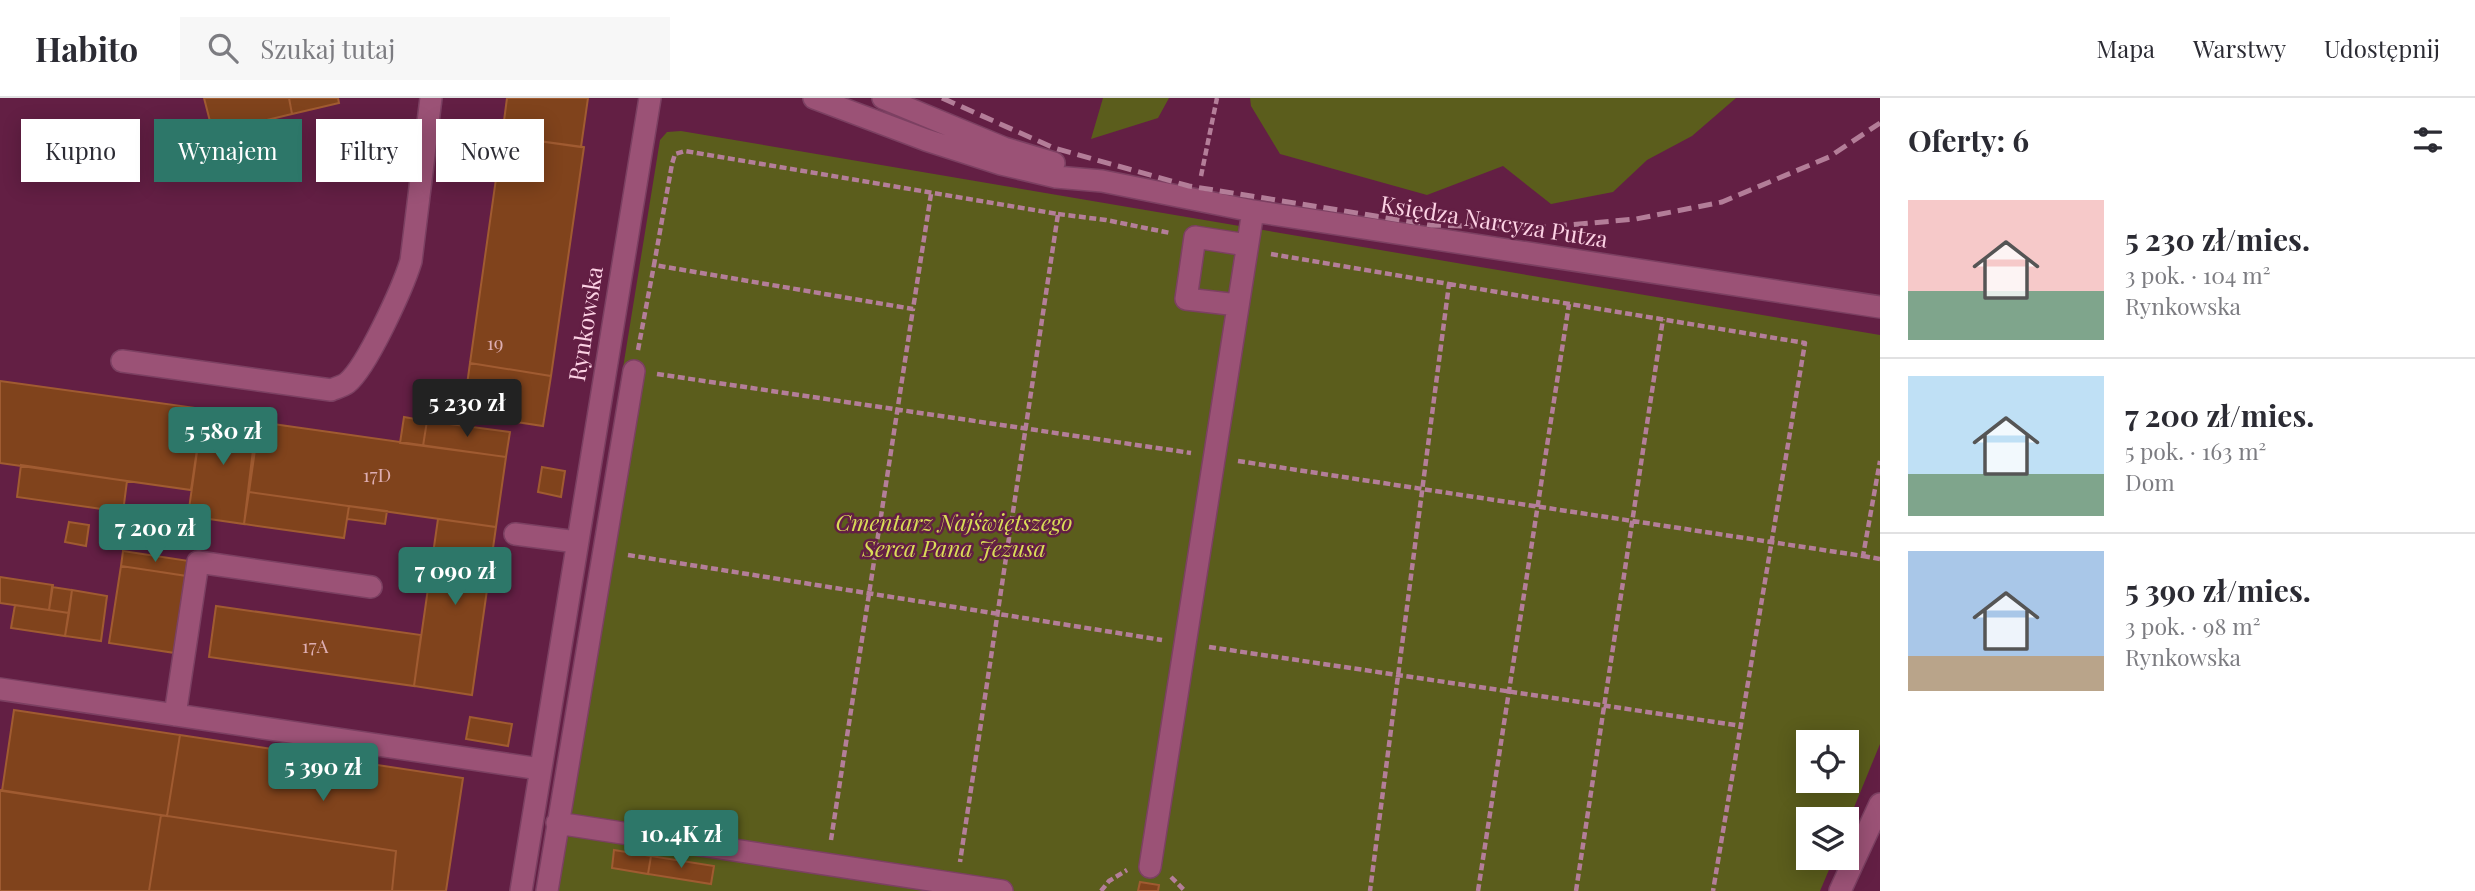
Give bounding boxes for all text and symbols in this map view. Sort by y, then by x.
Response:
search box [180,17,670,80]
text: Habito [35,26,138,70]
icon: search [204,29,242,67]
text: Szukaj tutaj [260,31,395,66]
text: Mapa [2096,32,2155,64]
text: Warstwy [2193,32,2286,64]
text: Udostępnij [2324,32,2440,64]
chip: Kupno [21,119,140,182]
chip: Wynajem [154,119,302,182]
chip: Filtry [316,119,422,182]
chip: Nowe [436,119,544,182]
text: Oferty: 6 [1908,120,2029,160]
icon: filters [2409,121,2447,159]
street label: Księdza Narcyza Putza [1378,187,1611,254]
text: 5 230 zł/mies. [2125,219,2310,259]
icon: home [1964,228,2048,312]
text: 3 pok. · 104 m² [2125,259,2270,290]
street label: Rynkowska [560,263,609,384]
text: Rynkowska [2125,290,2241,321]
house number: 19 [487,329,503,355]
pin: 5 230 zł [395,380,539,439]
text: 5 230 zł [429,386,505,417]
text: 7 200 zł/mies. [2125,395,2314,435]
icon: home [1964,404,2048,488]
pin: 5 580 zł [151,408,295,467]
text: 5 580 zł [184,414,262,445]
text: 5 pok. · 163 m² [2125,435,2266,466]
house number: 17D [363,461,391,487]
text: Dom [2125,466,2175,497]
pin: 7 200 zł [83,504,227,564]
park label: Cmentarz Najświętszego Serca Pana Jezusa [835,506,1073,563]
text: 7 200 zł [115,511,195,542]
pin: 7 090 zł [383,547,527,607]
text: 7 090 zł [414,554,496,585]
text: 5 390 zł/mies. [2125,570,2311,610]
icon: home [1964,579,2048,663]
text: 3 pok. · 98 m² [2125,610,2260,641]
house number: 17A [302,632,329,658]
text: Rynkowska [2125,641,2241,672]
map controls [1796,730,1859,870]
button: locate [1796,730,1859,793]
pin: 5 390 zł [251,744,395,803]
text: 5 390 zł [284,750,362,781]
button: layers [1796,807,1859,870]
pin: 10.4K zł [609,810,753,870]
text: 10.4K zł [640,817,722,848]

